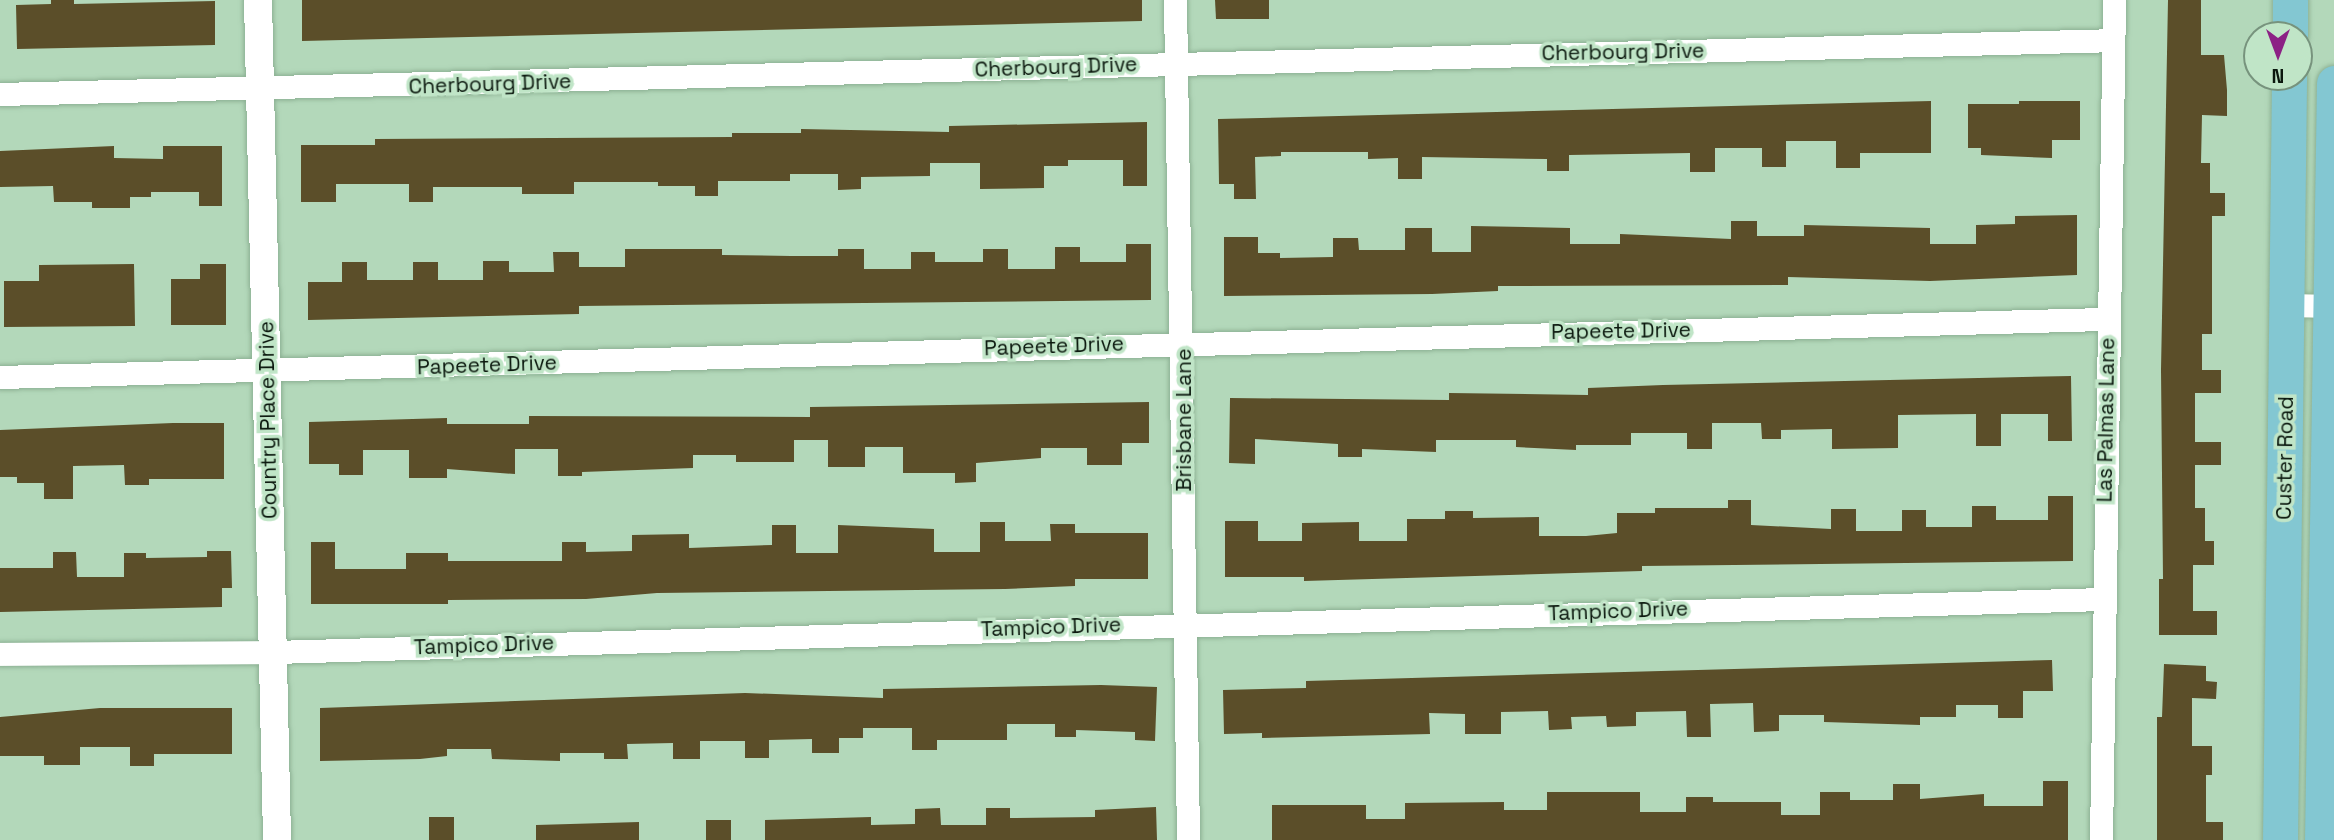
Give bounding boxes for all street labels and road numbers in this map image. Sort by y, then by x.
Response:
street label: Cherbourg Drive [1541,38,1705,66]
street label: Cherbourg Drive [974,52,1138,82]
street label: Cherbourg Drive [408,69,572,99]
street label: Papeete Drive [1551,317,1691,345]
street label: Country Place Drive [254,321,282,519]
street label: Papeete Drive [984,331,1124,361]
street label: Las Palmas Lane [2092,337,2120,503]
street label: Brisbane Lane [1171,348,1197,492]
street label: Papeete Drive [417,350,557,380]
street label: Custer Road [2271,396,2299,520]
street label: Tampico Drive [1547,596,1689,626]
street label: Tampico Drive [980,612,1122,642]
street label: Tampico Drive [413,630,555,660]

